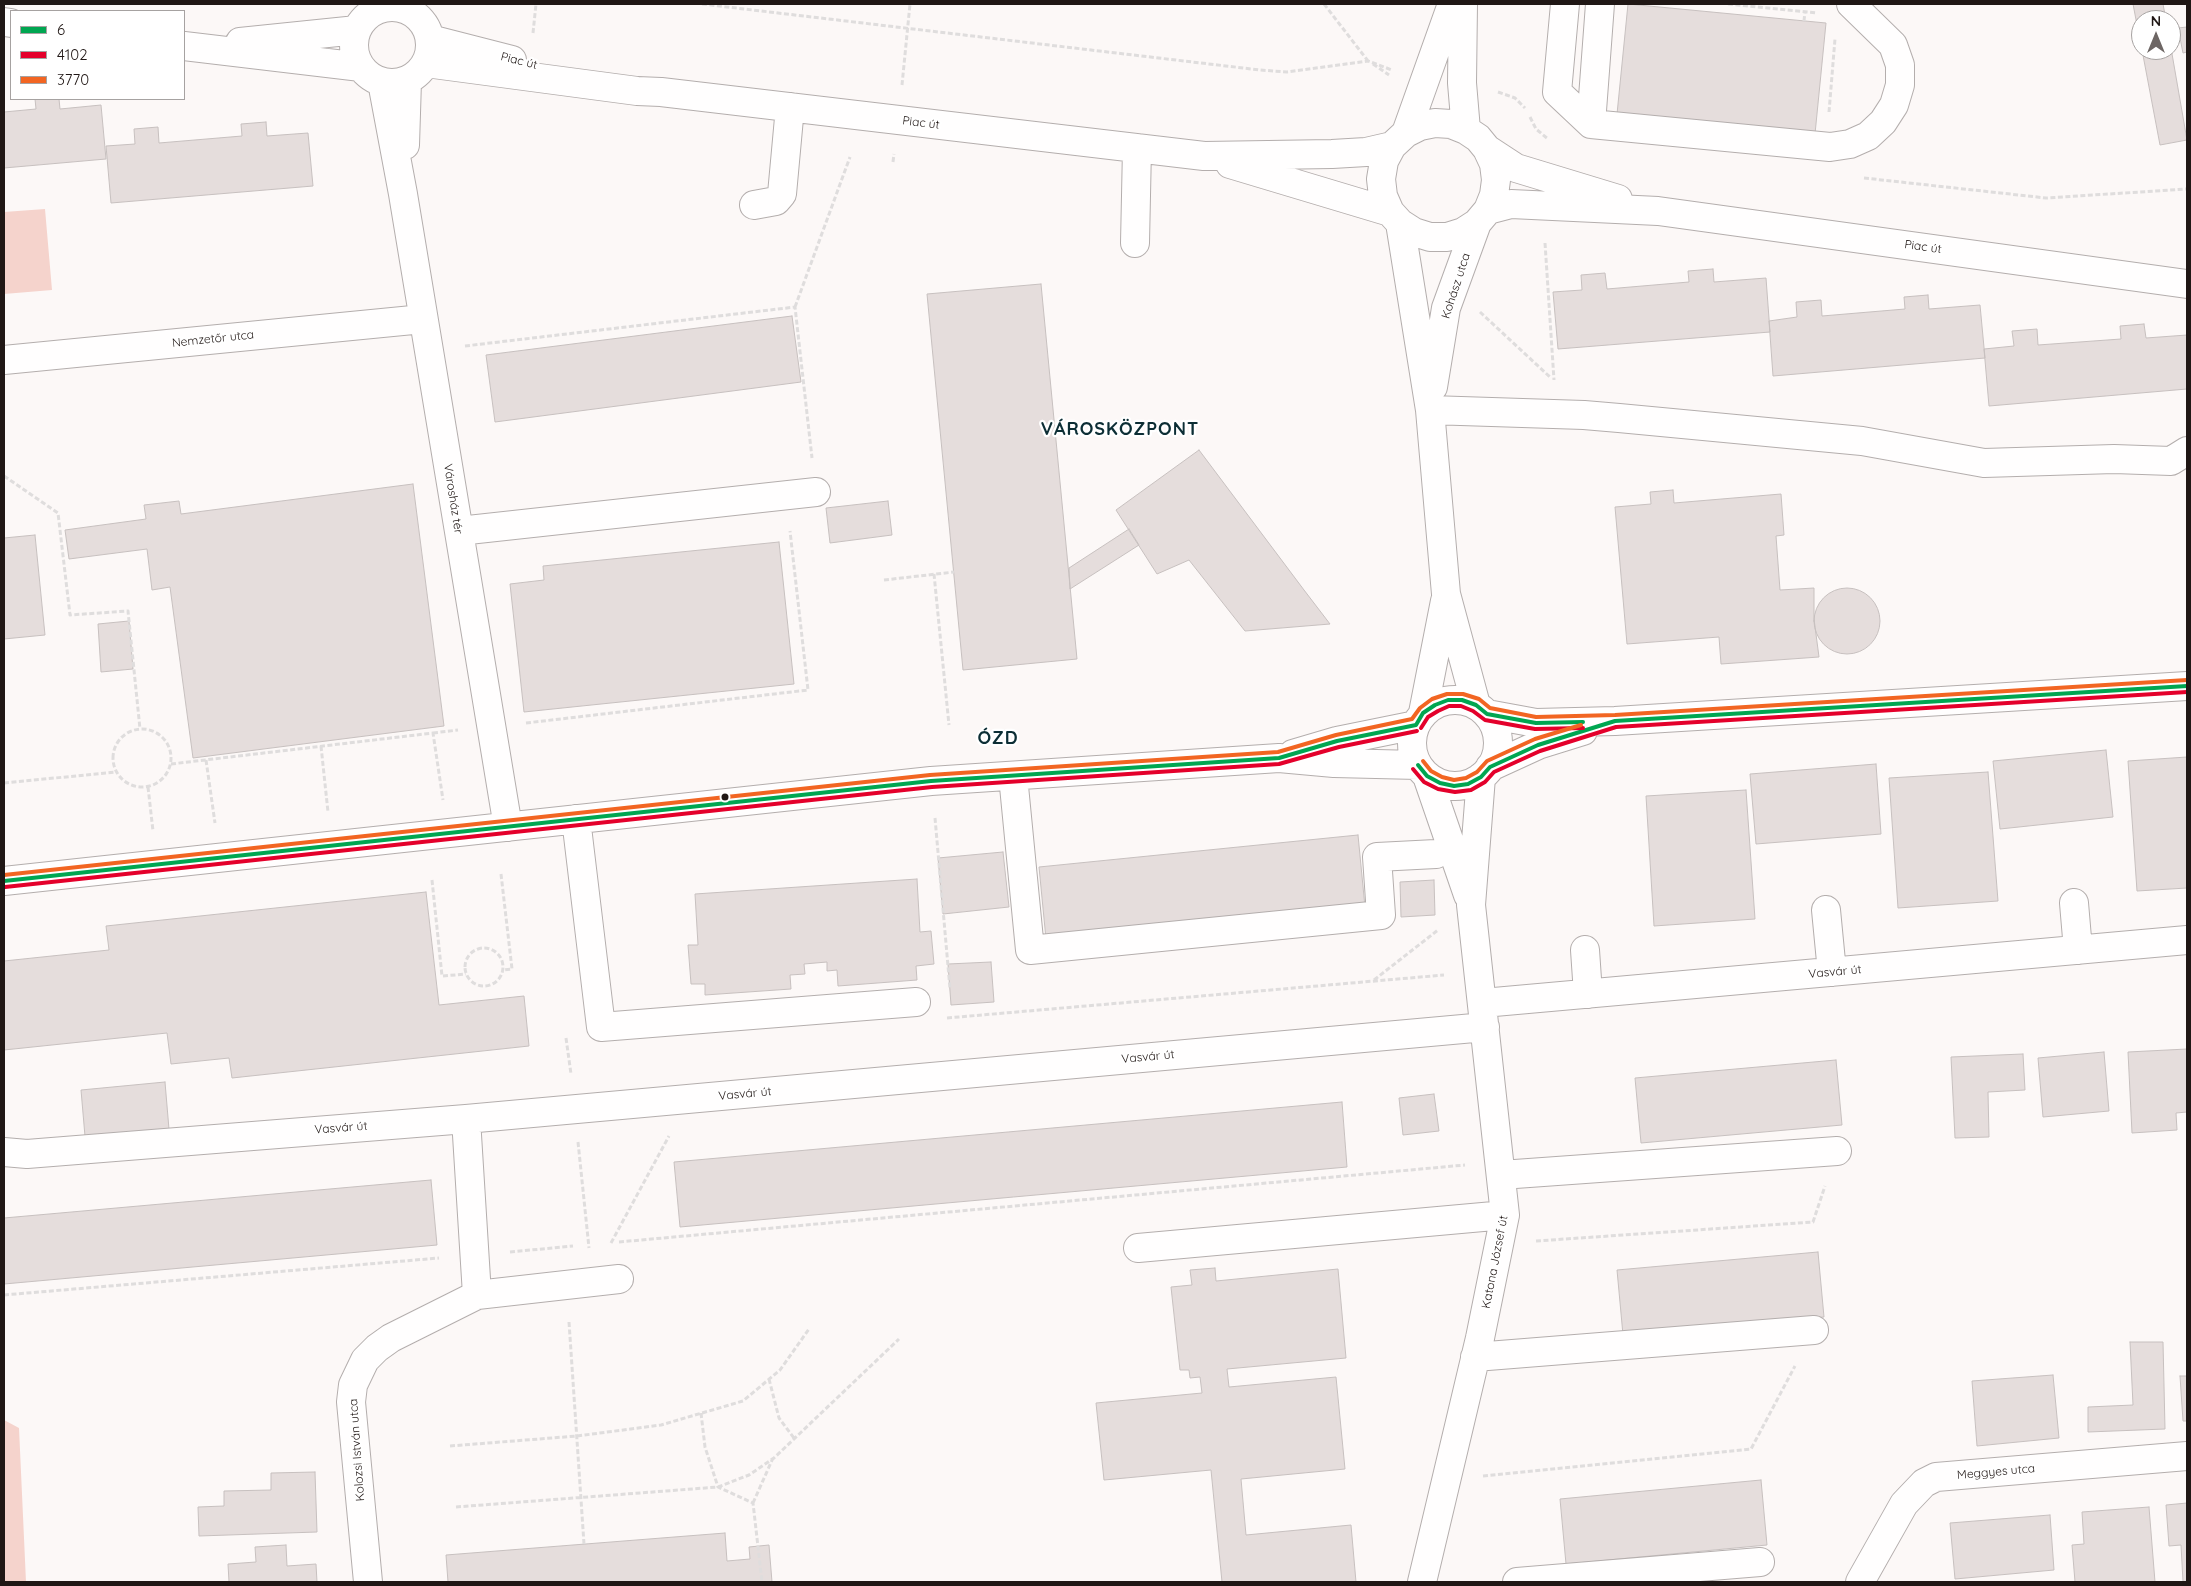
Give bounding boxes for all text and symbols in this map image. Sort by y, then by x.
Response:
legend [10,10,185,100]
north arrow [2131,10,2181,60]
text: N [2151,12,2161,30]
text: 6 [57,20,65,39]
text: 4102 [57,45,88,64]
street label: Piac út [499,49,539,73]
text: 3770 [57,70,89,89]
street label: Piac út [902,114,940,132]
street label: Piac út [1903,237,1943,257]
street label: Kohász utca [1439,251,1473,321]
street label: Nemzetőr utca [171,328,255,350]
district label: VÁROSKÖZPONT [1039,419,1201,441]
street label: Városház tér [440,463,466,535]
district label: ÓZD [977,728,1019,750]
unlabelled marker [720,792,730,802]
street label: Vasvár út [1808,963,1862,981]
street label: Vasvár út [1121,1048,1175,1066]
street label: Vasvár út [718,1085,772,1103]
street label: Vasvár út [314,1119,368,1137]
street label: Katona József út [1479,1214,1511,1310]
street label: Kolozsi István utca [346,1398,368,1502]
street label: Meggyes utca [1956,1461,2036,1483]

